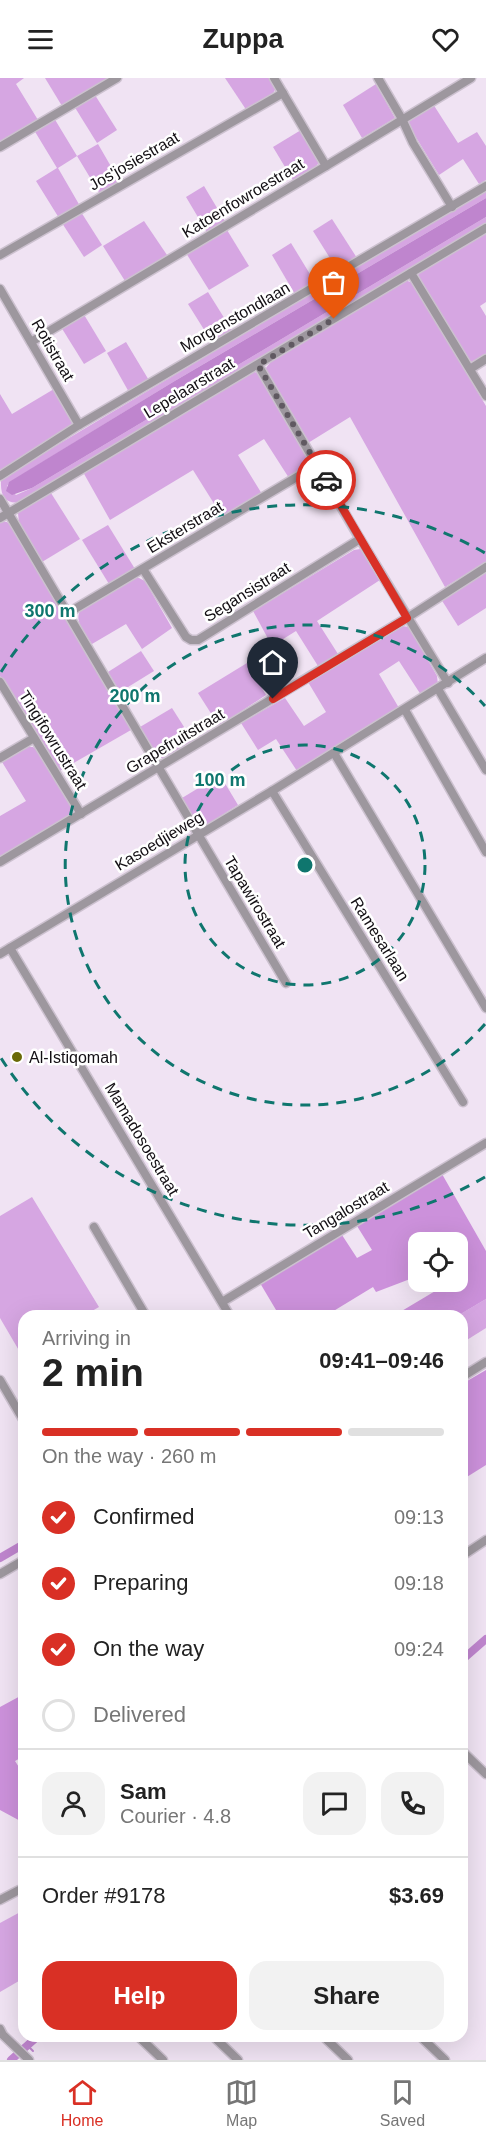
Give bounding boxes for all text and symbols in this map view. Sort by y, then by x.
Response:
icon: menu [24,23,57,56]
icon: heart [429,23,462,56]
text: Zuppa [203,24,284,54]
street label: Jos'josiestraat [86,128,182,194]
street label: Katoenfowroestraat [179,155,307,241]
pin [308,257,359,319]
icon: bag [317,266,350,299]
street label: Morgenstondlaan [177,279,293,355]
street label: Rotistraat [29,316,78,384]
street label: Lepelaarstraat [141,354,238,422]
courier [296,450,356,510]
icon: car [310,464,343,497]
street label: Eksterstraat [144,497,226,556]
street label: Segansistraat [201,559,293,625]
text: 300 m [24,601,76,621]
pin [247,637,298,699]
icon: home [256,646,289,679]
text: 200 m [109,686,161,706]
street label: Tingifowrustraat [16,687,91,793]
street label: Grapefruitstraat [123,705,227,777]
text: 100 m [194,770,246,790]
street label: Kasoedjieweg [112,808,206,874]
street label: Tapawirostraat [221,853,289,951]
centre of rings [295,855,315,875]
street label: Ramesarlaan [348,894,412,984]
place label: Al-Istiqomah [29,1049,118,1066]
marker: Al-Istiqomah [10,1050,24,1064]
street label: Mamadosoestraat [102,1080,183,1199]
street label: Tangalostraat [300,1178,392,1242]
map controls [408,1232,468,1292]
button: locate [408,1232,468,1292]
text: Arriving in [42,1327,131,1349]
text: 09:41–09:46 [319,1348,444,1373]
text: 2 min [42,1351,144,1394]
text: On the way · 260 m [42,1445,217,1467]
icon: check [42,1501,75,1534]
text: Confirmed [93,1504,194,1529]
text: 09:13 [394,1506,444,1528]
icon: check [42,1567,75,1600]
text: Preparing [93,1570,188,1595]
text: 09:18 [394,1572,444,1594]
icon: check [42,1633,75,1666]
text: On the way [93,1636,204,1661]
text: 09:24 [394,1638,444,1660]
text: Delivered [93,1702,186,1727]
button: person [42,1772,105,1835]
button: chat [303,1772,366,1835]
button: phone [381,1772,444,1835]
text: Sam [120,1779,166,1804]
text: Courier · 4.8 [120,1805,231,1827]
text: Order #9178 [42,1883,166,1908]
text: $3.69 [389,1883,444,1908]
button: Help [42,1961,237,2030]
button: Share [249,1961,444,2030]
tab: Home [61,2076,104,2130]
tab: Map [225,2076,258,2130]
tab: Saved [380,2076,425,2130]

